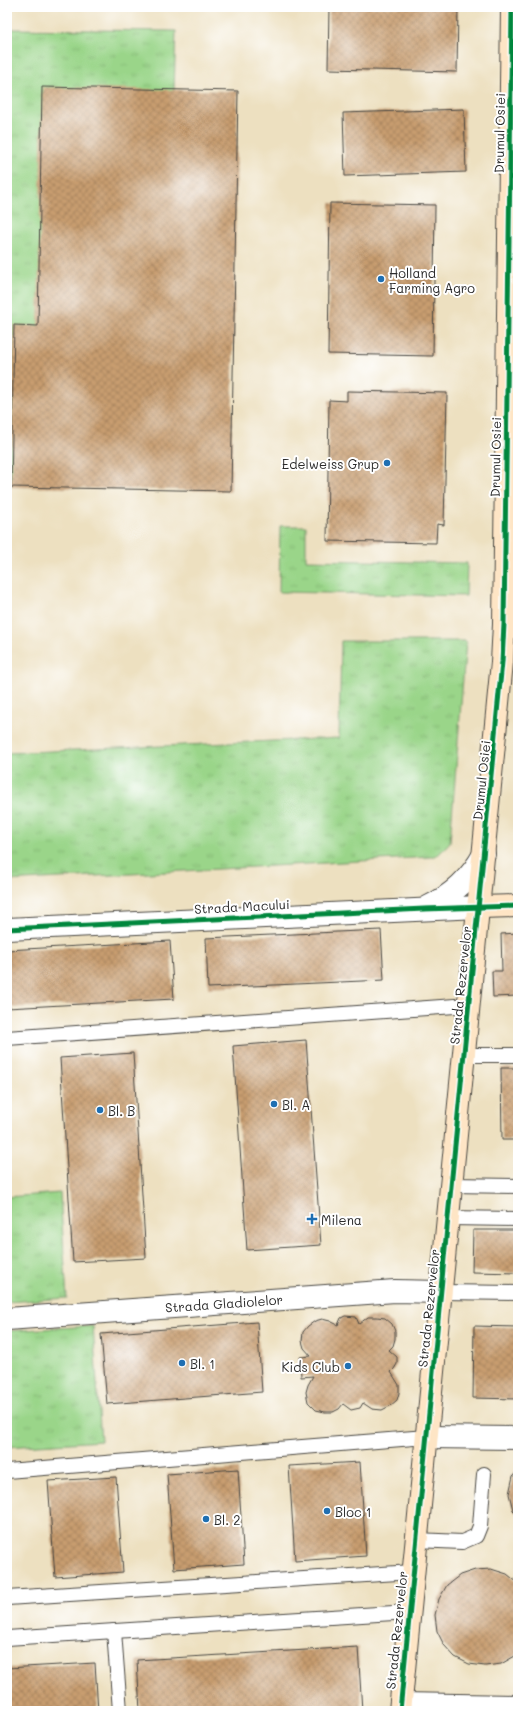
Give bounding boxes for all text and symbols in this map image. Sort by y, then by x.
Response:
street label: Drumul Osiei [490,93,508,173]
place label: Holland Farming Agro [389,264,475,296]
marker: Holland Farming Agro [376,274,386,284]
street label: Drumul Osiei [486,417,504,497]
place label: Edelweiss Grup [282,455,379,472]
marker: Edelweiss Grup [382,458,392,468]
street label: Drumul Osiei [468,739,494,821]
street label: Strada Macului [194,895,290,917]
street label: Strada Rezervelor [445,925,475,1045]
place label: Bl. A [282,1096,310,1113]
marker: Bl. A [269,1099,279,1109]
place label: Bl. B [108,1102,135,1119]
marker: Bl. B [95,1105,105,1115]
place label: Milena [321,1211,362,1228]
marker: Milena [306,1213,318,1225]
street label: Strada Rezervelor [413,1248,443,1368]
street label: Strada Gladiolelor [165,1290,283,1316]
place label: Bl. 1 [190,1355,215,1372]
marker: Bl. 1 [177,1358,187,1368]
place label: Kids Club [281,1358,340,1375]
marker: Kids Club [343,1361,353,1371]
place label: Bloc 1 [335,1503,372,1520]
marker: Bloc 1 [322,1506,332,1516]
place label: Bl. 2 [214,1511,241,1528]
marker: Bl. 2 [201,1514,211,1524]
street label: Strada Rezervelor [381,1570,411,1690]

